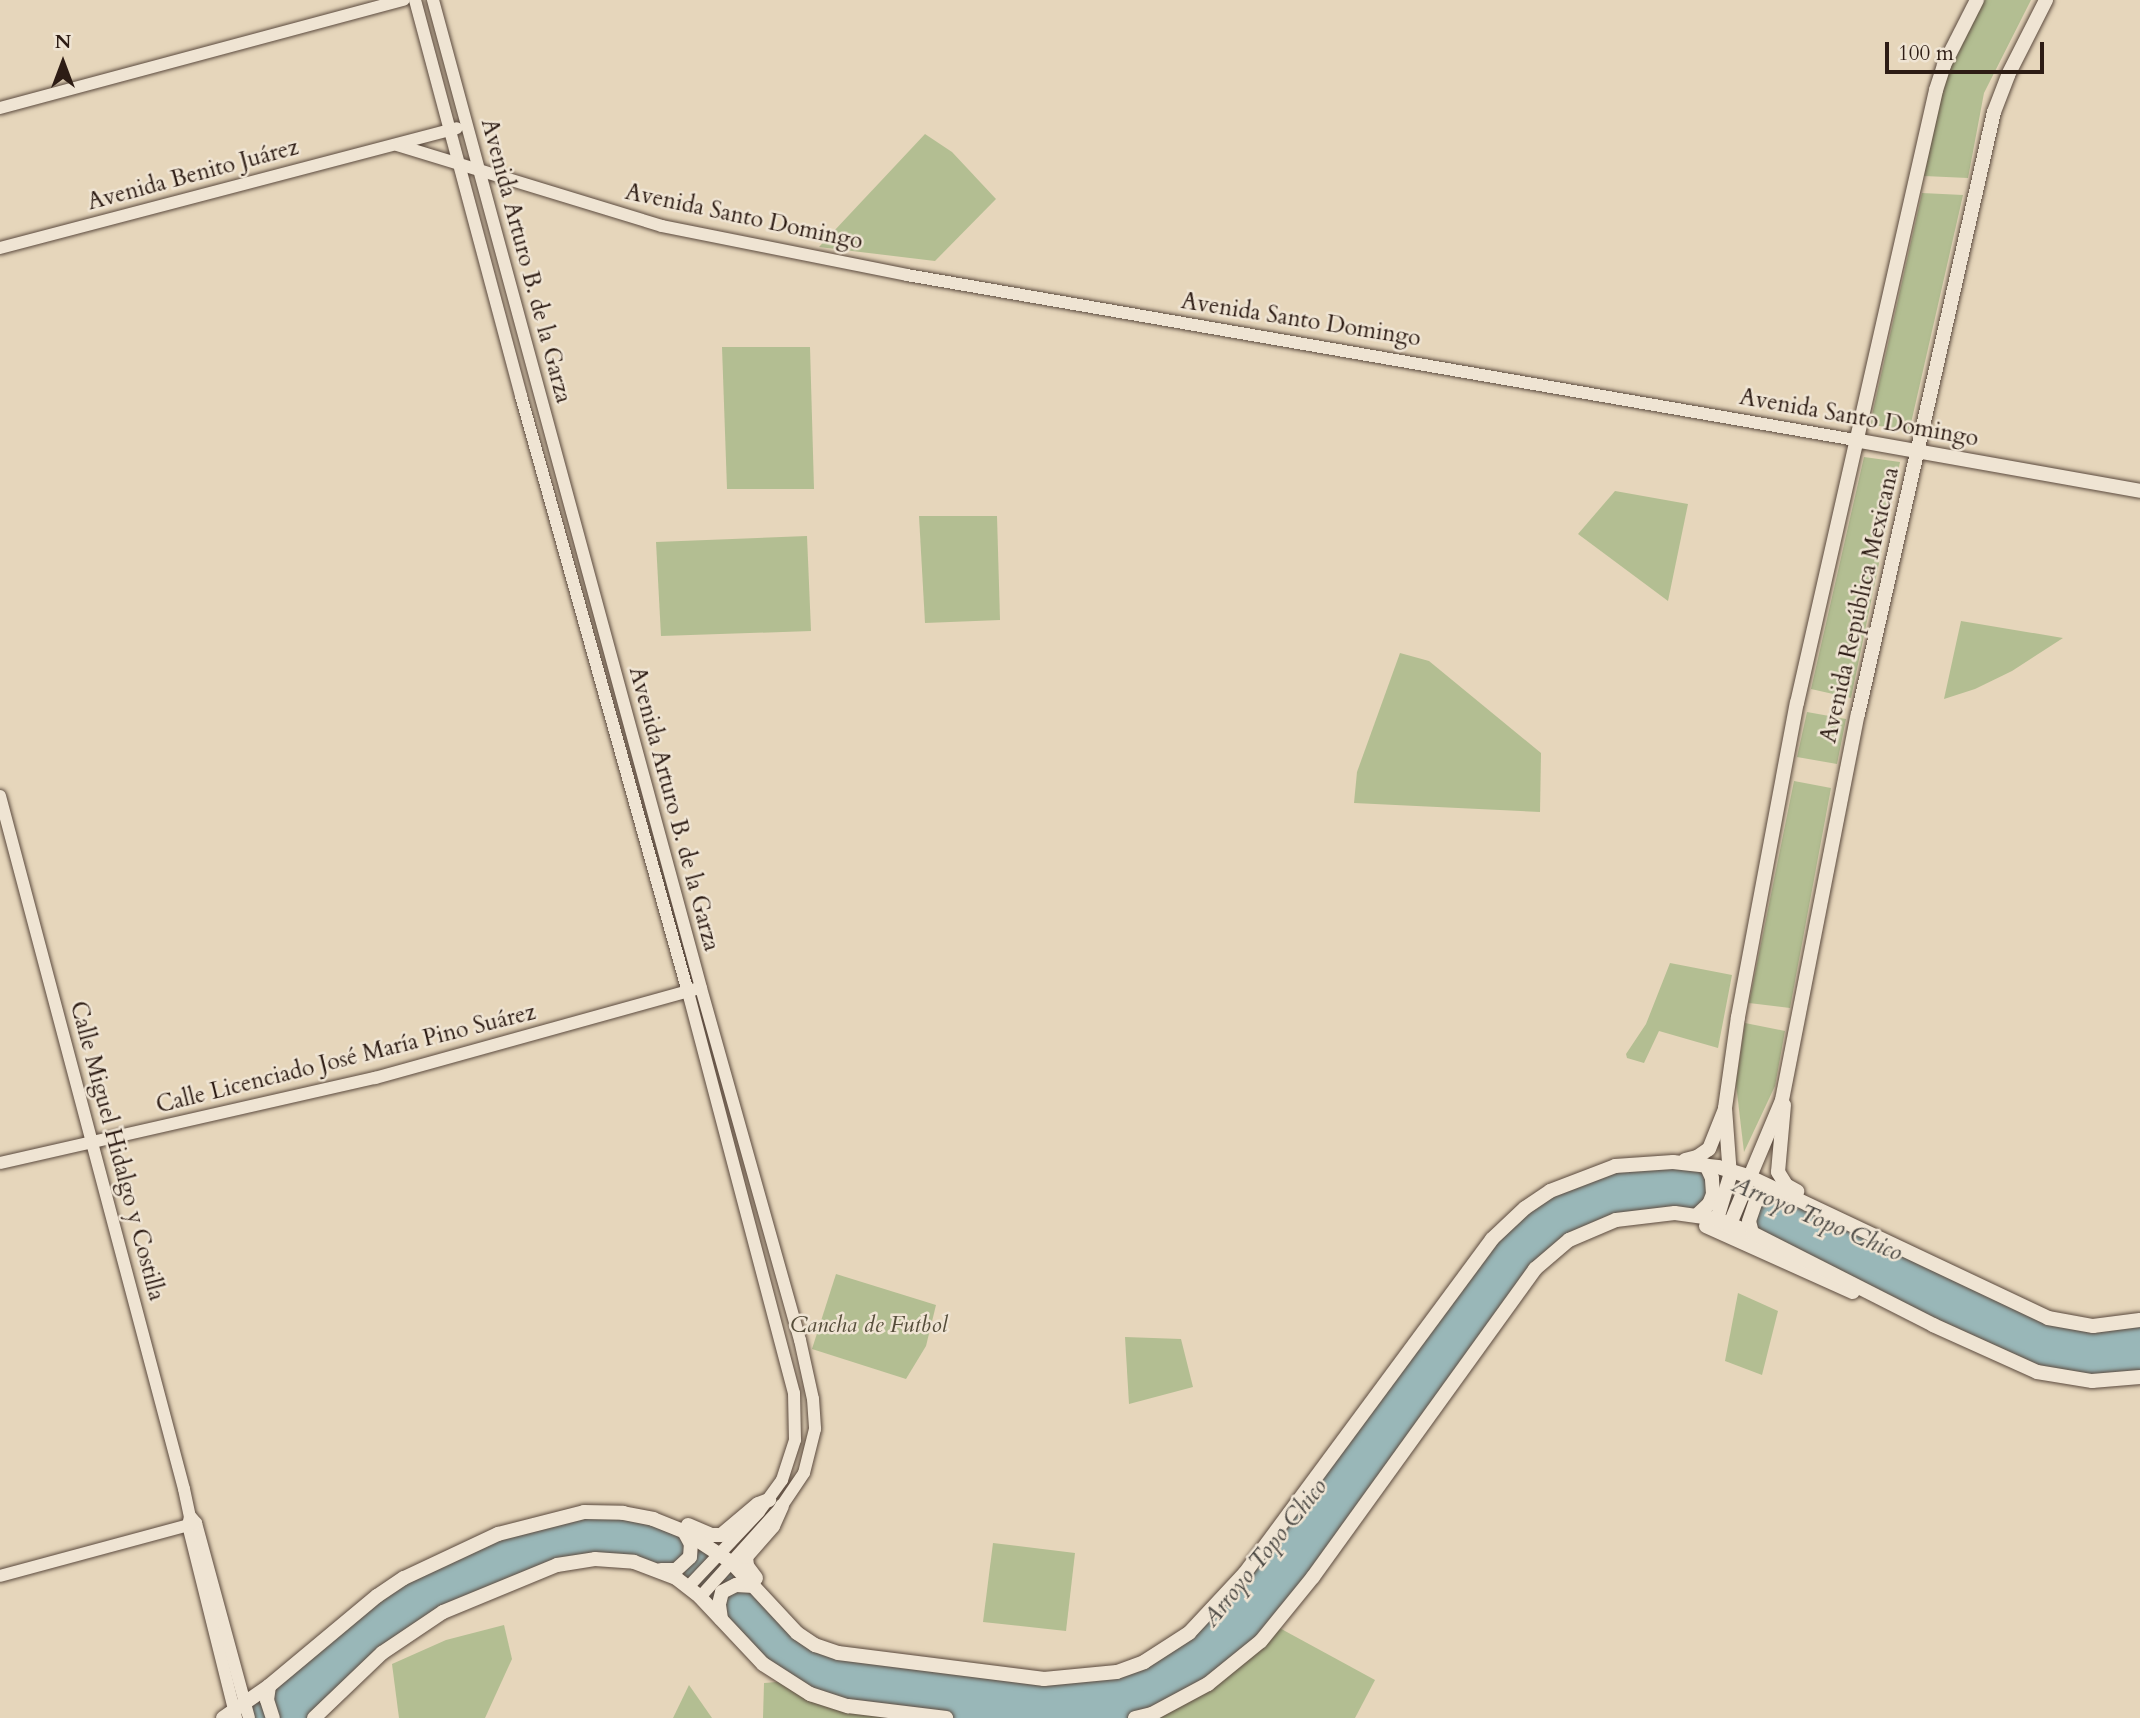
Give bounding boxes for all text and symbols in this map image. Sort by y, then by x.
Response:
north arrow [28,28,98,98]
scale bar [1888,28,2047,72]
text: N [55,29,71,55]
text: 100 m [1898,39,1954,68]
street label: Avenida Arturo B. de la Garza [475,116,577,406]
street label: Avenida Benito Juárez [84,134,302,216]
street label: Avenida Santo Domingo [623,178,865,256]
street label: Avenida Santo Domingo [1179,287,1423,353]
street label: Avenida Santo Domingo [1737,383,1981,453]
street label: Avenida República Mexicana [1815,464,1905,746]
street label: Avenida Arturo B. de la Garza [623,664,725,954]
street label: Calle Miguel Hidalgo y Costilla [64,998,170,1304]
street label: Calle Licenciado José María Pino Suárez [153,998,539,1120]
water label: Arroyo Topo Chico [1728,1170,1906,1268]
park label: Cancha de Futbol [790,1311,948,1339]
water label: Arroyo Topo Chico [1196,1473,1334,1633]

